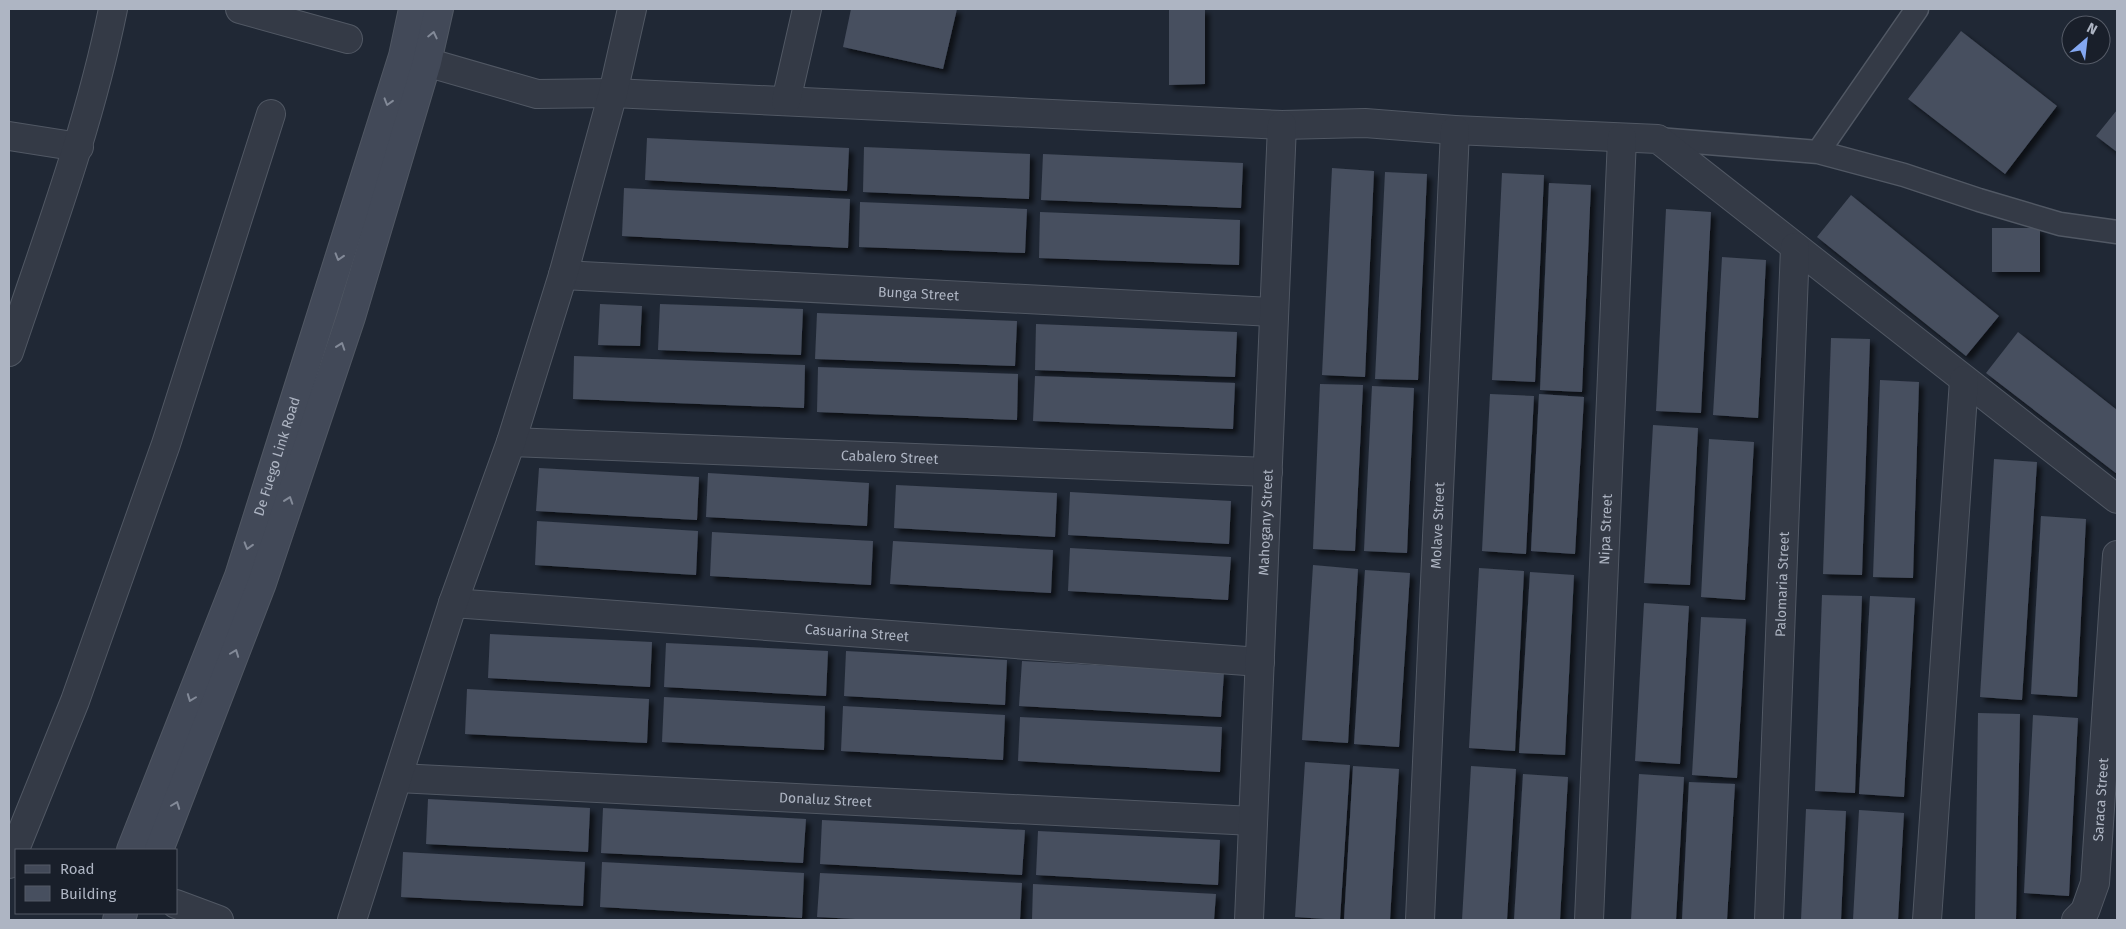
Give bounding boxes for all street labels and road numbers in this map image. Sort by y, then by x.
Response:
street label: Bunga Street [877,283,960,305]
street label: De Fuego Link Road [250,395,304,518]
street label: Cabalero Street [841,447,940,468]
street label: Mahogany Street [1255,468,1277,576]
street label: Molave Street [1428,481,1448,569]
street label: Nipa Street [1596,493,1616,565]
street label: Palomaria Street [1772,530,1793,637]
street label: Casuarina Street [804,621,911,645]
street label: Saraca Street [2090,756,2112,842]
street label: Donaluz Street [779,789,873,811]

